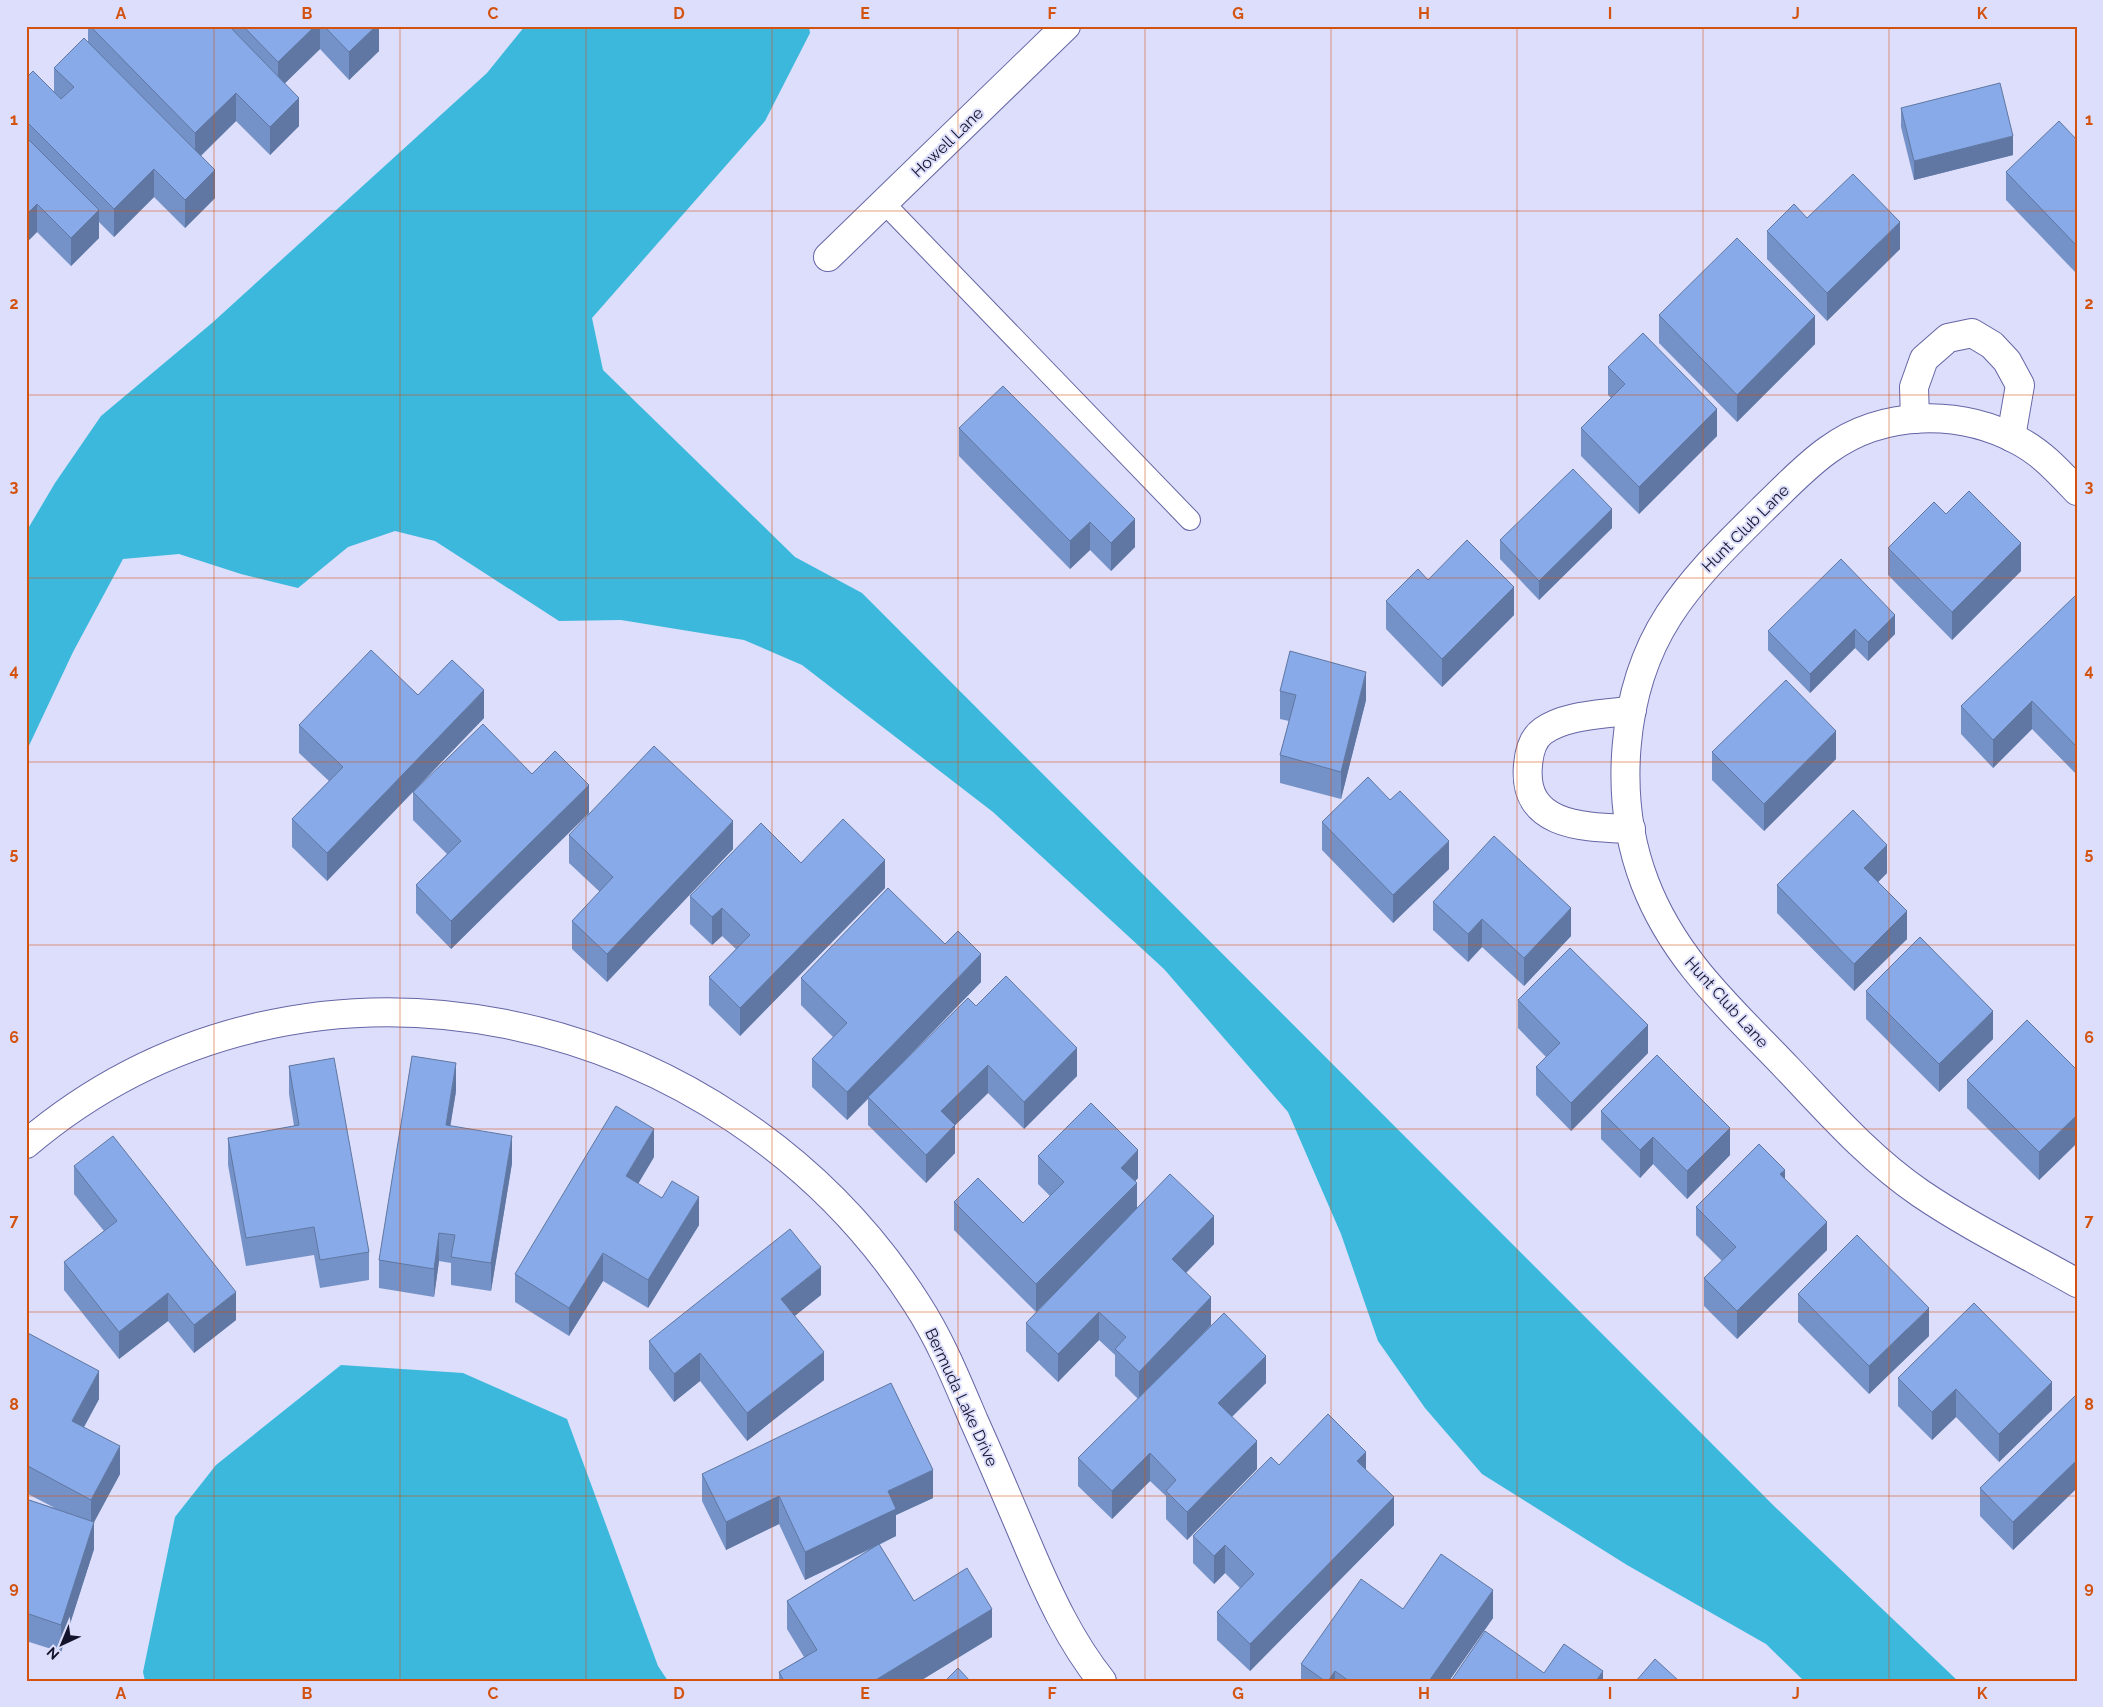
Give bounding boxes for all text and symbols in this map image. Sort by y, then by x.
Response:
text: A [116,4,127,23]
text: B [302,4,313,23]
text: C [488,4,499,23]
text: D [673,4,685,23]
text: E [860,4,870,23]
text: F [1047,4,1057,23]
text: G [1232,4,1244,23]
text: H [1418,4,1430,23]
text: I [1608,4,1612,23]
text: J [1792,4,1800,23]
text: K [1977,4,1988,23]
street label: Howell Lane [908,104,987,181]
text: 1 [10,110,18,129]
text: 1 [2085,110,2093,129]
text: 2 [9,294,19,313]
text: 2 [2084,294,2094,313]
text: 3 [10,477,19,496]
text: 3 [2085,477,2094,496]
street label: Hunt Club Lane [1698,481,1793,576]
text: 4 [9,661,19,680]
text: 4 [2084,661,2094,680]
text: 5 [10,844,19,863]
text: 5 [2085,844,2094,863]
street label: Hunt Club Lane [1681,953,1772,1052]
text: 6 [9,1028,19,1047]
text: 6 [2084,1028,2094,1047]
text: 7 [10,1211,19,1230]
text: 7 [2085,1211,2094,1230]
street label: Bermuda Lake Drive [921,1325,1002,1469]
text: 8 [9,1395,19,1414]
text: 8 [2084,1395,2094,1414]
text: 9 [9,1578,19,1597]
text: 9 [2084,1578,2094,1597]
north arrow [38,1620,88,1670]
text: N [44,1644,62,1663]
text: A [116,1684,127,1703]
text: B [302,1684,313,1703]
text: C [488,1684,499,1703]
text: D [673,1684,685,1703]
text: E [860,1684,870,1703]
text: F [1047,1684,1057,1703]
text: G [1232,1684,1244,1703]
text: H [1418,1684,1430,1703]
text: I [1608,1684,1612,1703]
text: J [1792,1684,1800,1703]
text: K [1977,1684,1988,1703]

